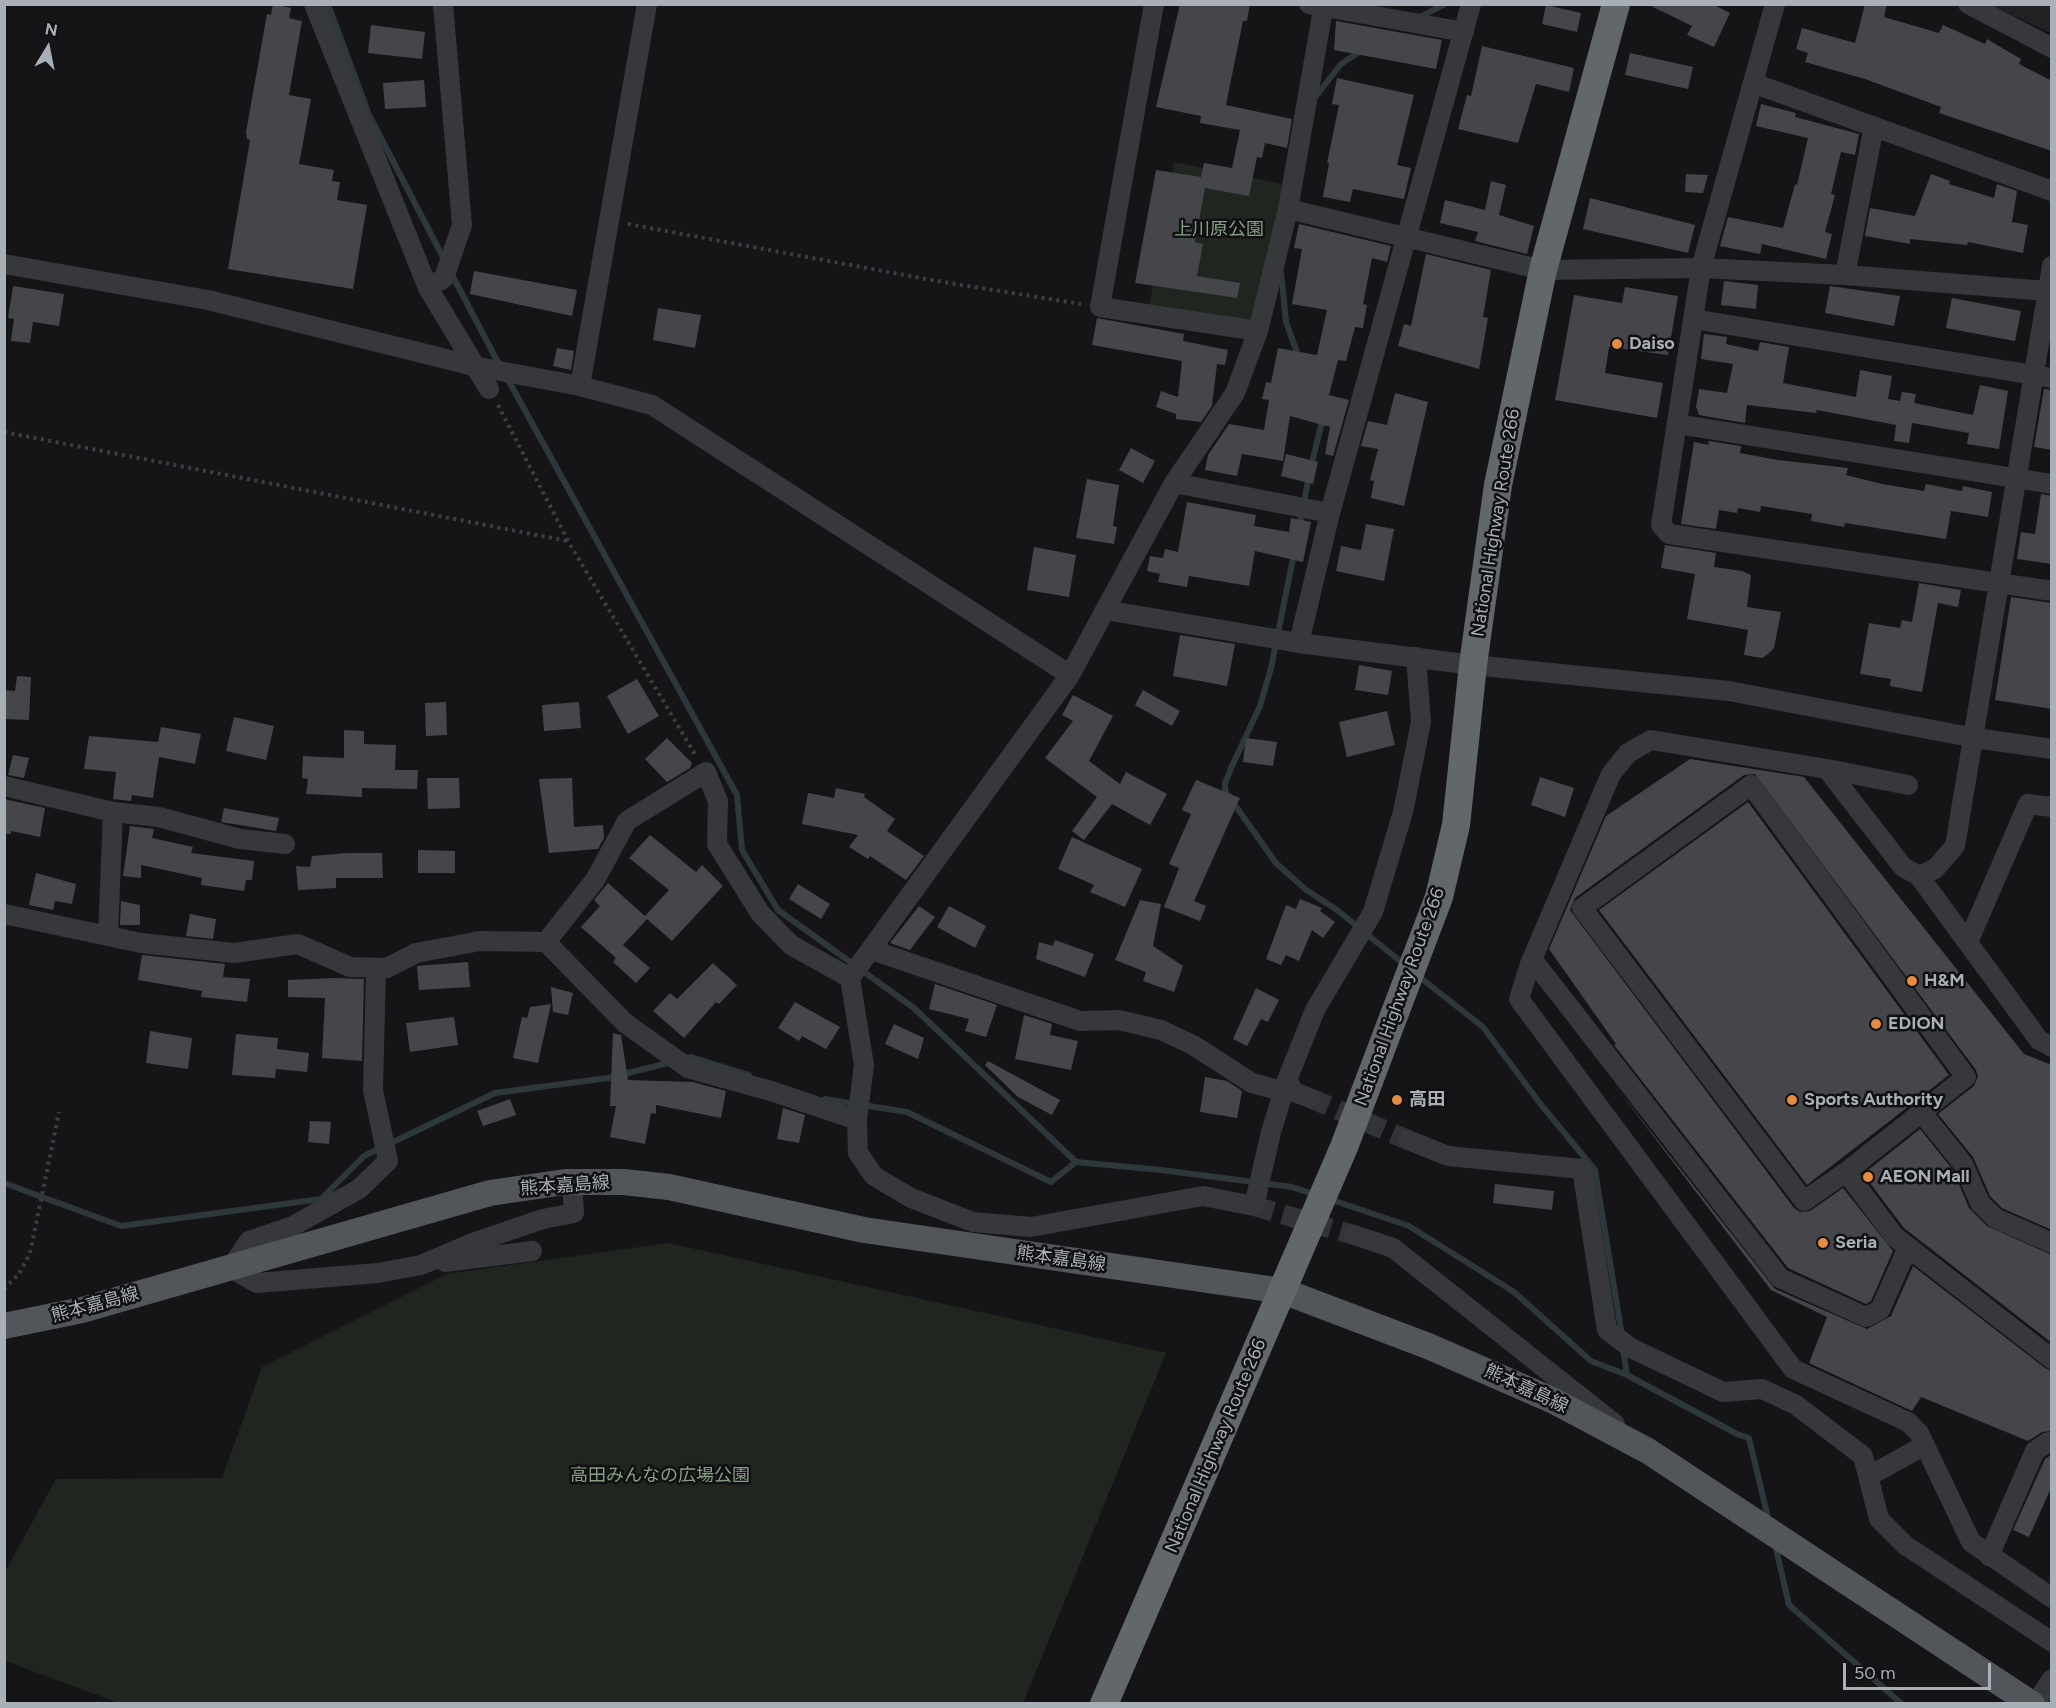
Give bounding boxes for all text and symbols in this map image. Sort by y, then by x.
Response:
north arrow [18,18,78,78]
text: N [43,19,59,40]
park label: 上川原公園 [1174,219,1264,241]
place label: Daiso [1629,333,1675,355]
marker: Daiso [1610,337,1624,351]
street label: National Highway Route 266 [1467,408,1525,638]
street label: National Highway Route 266 [1350,885,1450,1109]
place label: H&M [1924,970,1965,992]
marker: H&M [1905,974,1919,988]
place label: EDION [1888,1013,1944,1035]
marker: EDION [1869,1017,1883,1031]
place label: 高田 [1409,1089,1445,1111]
place label: Sports Authority [1804,1089,1943,1111]
marker: 高田 [1390,1093,1404,1107]
marker: Sports Authority [1785,1093,1799,1107]
place label: AEON Mall [1880,1166,1970,1188]
marker: AEON Mall [1861,1170,1875,1184]
street label: 熊本嘉島線 [519,1172,611,1200]
place label: Seria [1835,1232,1877,1254]
marker: Seria [1816,1236,1830,1250]
street label: 熊本嘉島線 [1015,1242,1107,1276]
street label: 熊本嘉島線 [49,1283,141,1327]
street label: National Highway Route 266 [1161,1336,1271,1556]
street label: 熊本嘉島線 [1481,1360,1571,1418]
park label: 高田みんなの広場公園 [570,1465,750,1487]
scale bar [1846,1651,1994,1689]
text: 50 m [1854,1662,1896,1684]

